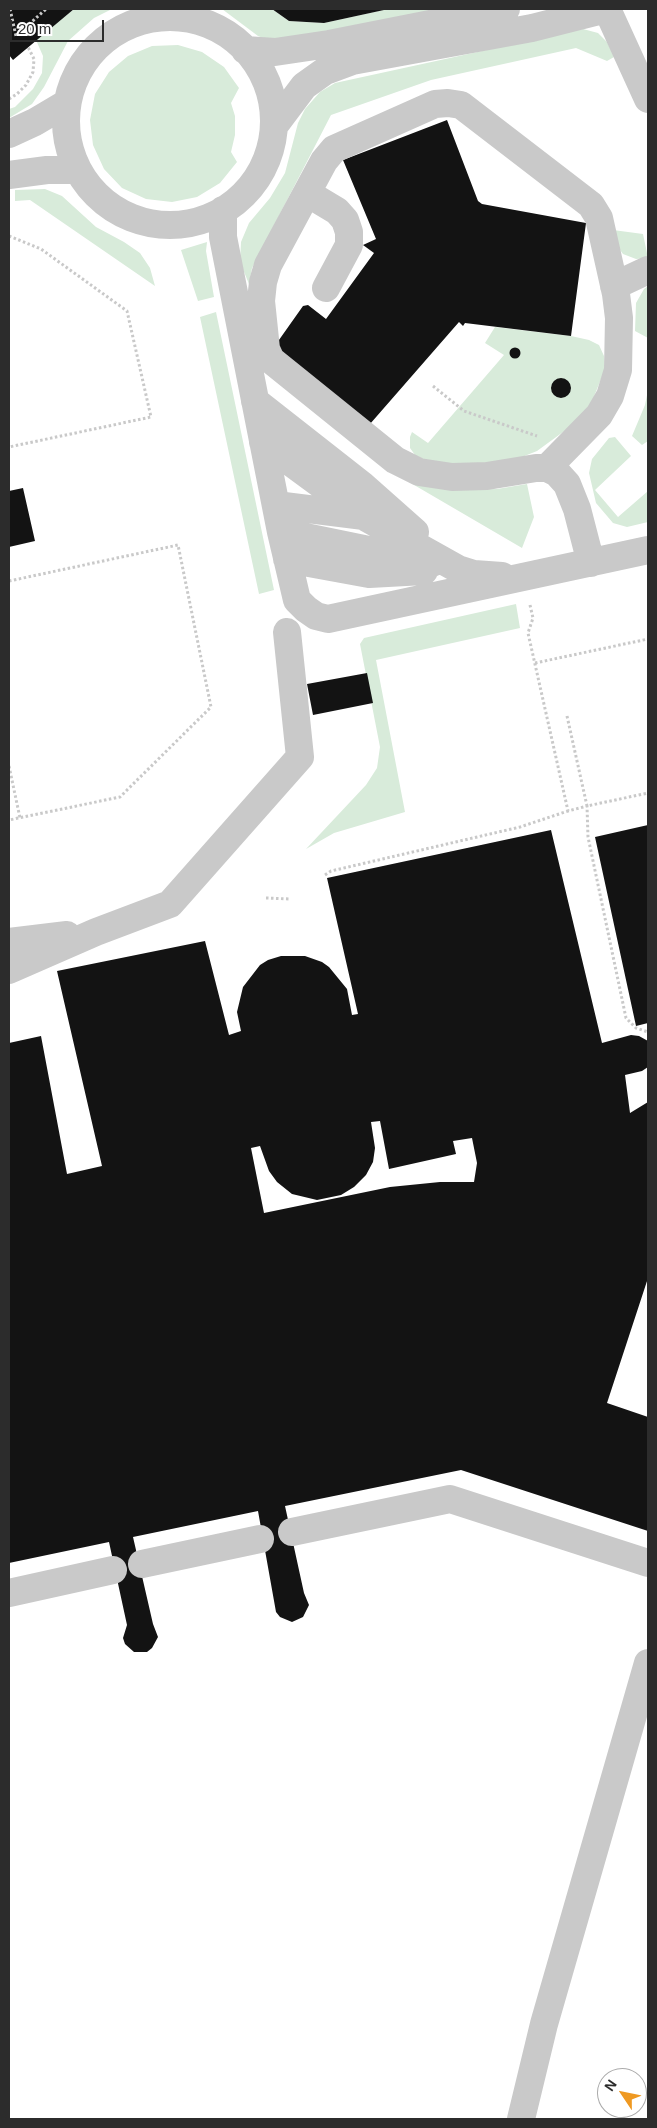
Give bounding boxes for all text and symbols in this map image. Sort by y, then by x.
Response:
scale bar [12,10,106,42]
text: 20 m [18,20,51,37]
north arrow [597,2068,647,2118]
text: N [601,2077,620,2094]

